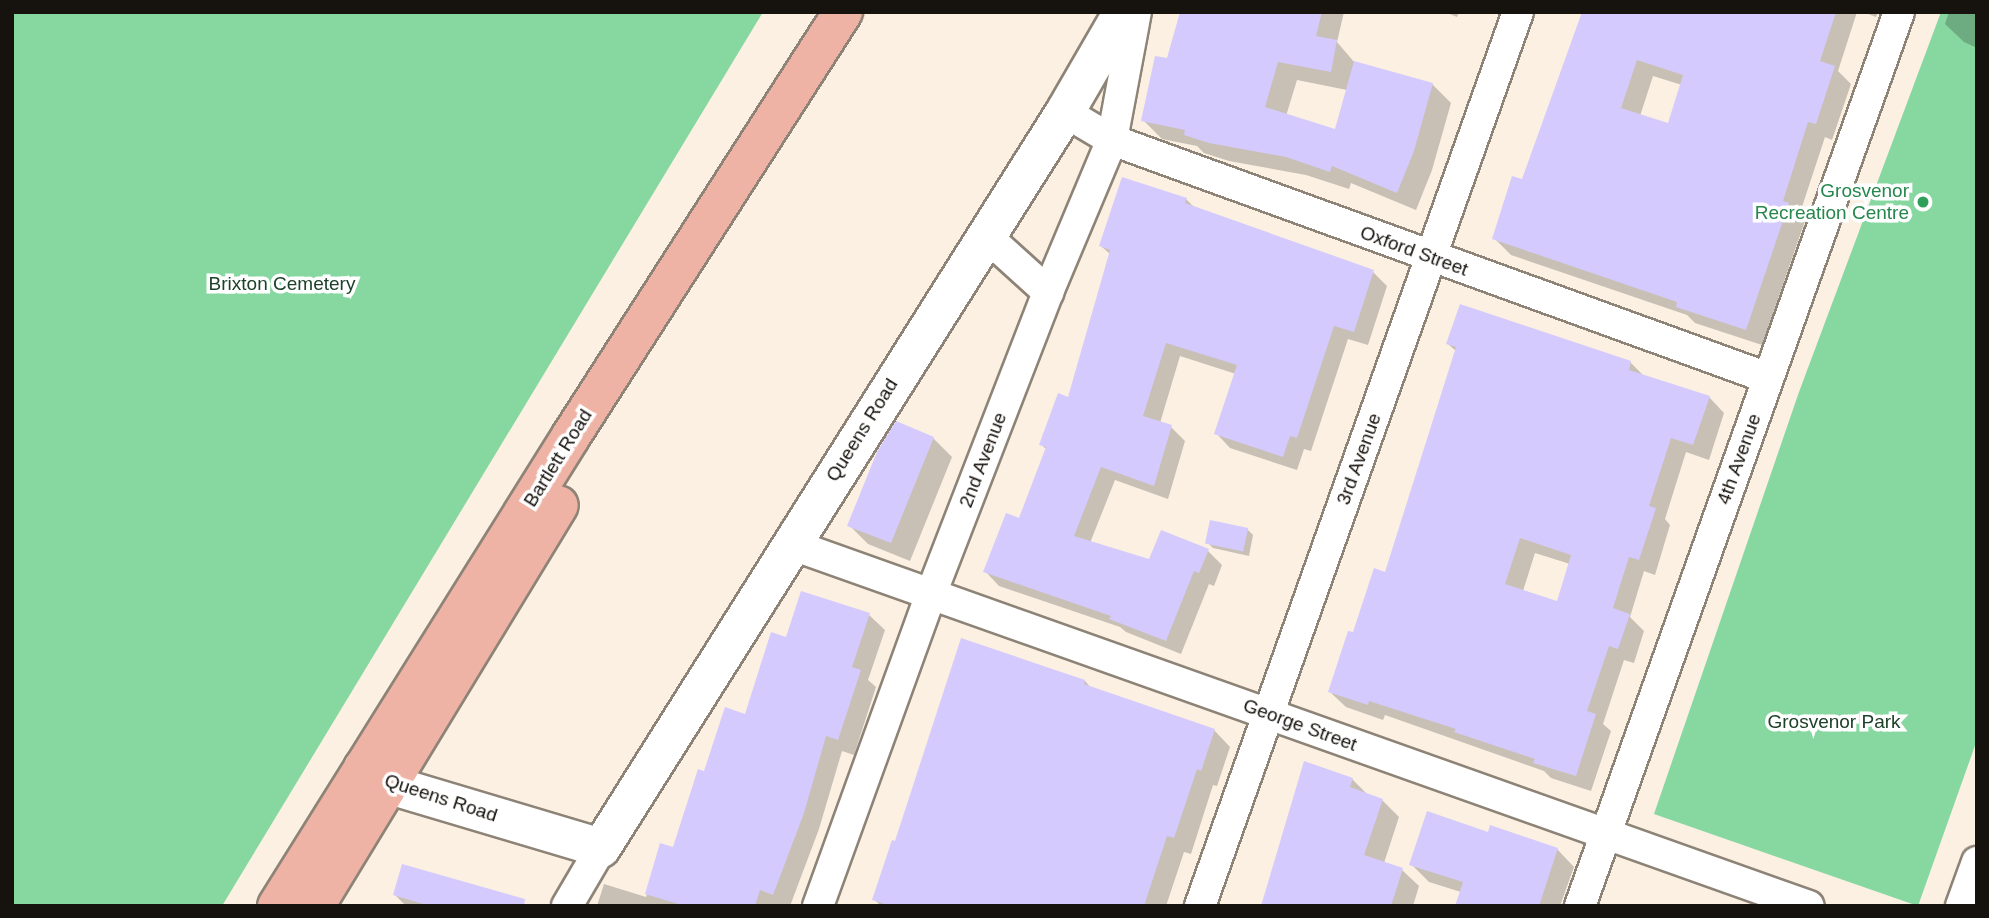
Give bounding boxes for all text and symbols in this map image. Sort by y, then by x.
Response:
place label: Grosvenor Recreation Centre [1755,180,1909,224]
marker: Grosvenor Recreation Centre [1915,194,1931,210]
street label: Oxford Street [1357,221,1471,281]
park label: Brixton Cemetery [209,273,355,295]
street label: Queens Road [821,374,903,486]
street label: Bartlett Road [519,405,597,511]
street label: 2nd Avenue [954,409,1012,511]
street label: 3rd Avenue [1332,410,1386,508]
street label: 4th Avenue [1712,410,1766,508]
street label: George Street [1240,694,1360,756]
park label: Grosvenor Park [1767,711,1901,733]
street label: Queens Road [382,769,500,827]

